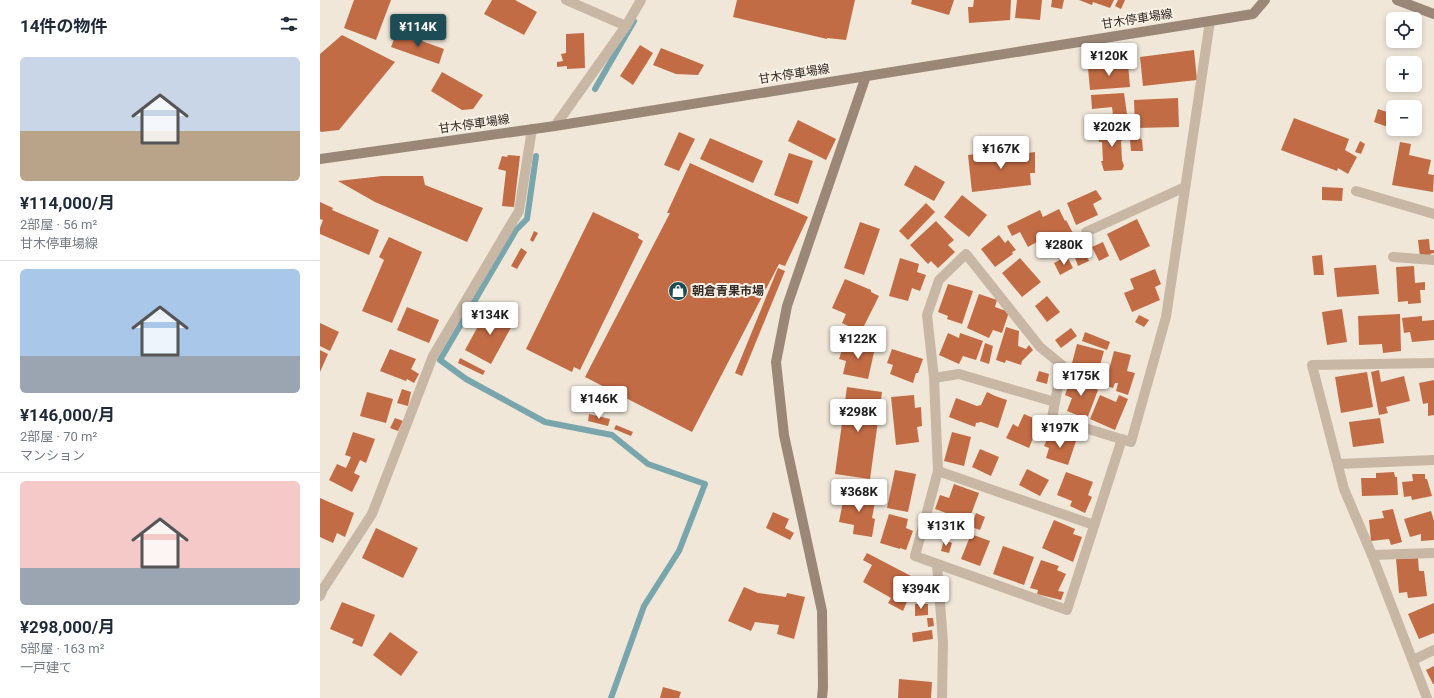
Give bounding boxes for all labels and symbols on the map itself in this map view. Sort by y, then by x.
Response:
street label: 甘木停車場線 [1100,6,1174,32]
pin: ¥114K [390,14,446,48]
pin: ¥120K [1081,43,1137,77]
street label: 甘木停車場線 [757,61,831,87]
street label: 甘木停車場線 [437,112,511,136]
pin: ¥202K [1084,114,1140,148]
pin: ¥167K [973,136,1029,170]
pin: ¥280K [1036,232,1092,266]
shop icon: 朝倉青果市場 [667,280,689,302]
place label: 朝倉青果市場 [692,284,764,298]
pin: ¥134K [462,302,518,336]
pin: ¥122K [830,326,886,360]
pin: ¥175K [1053,363,1109,397]
pin: ¥146K [571,386,627,420]
pin: ¥298K [830,399,886,433]
pin: ¥197K [1032,415,1088,449]
pin: ¥368K [831,479,887,513]
pin: ¥131K [918,513,974,547]
pin: ¥394K [893,576,949,610]

